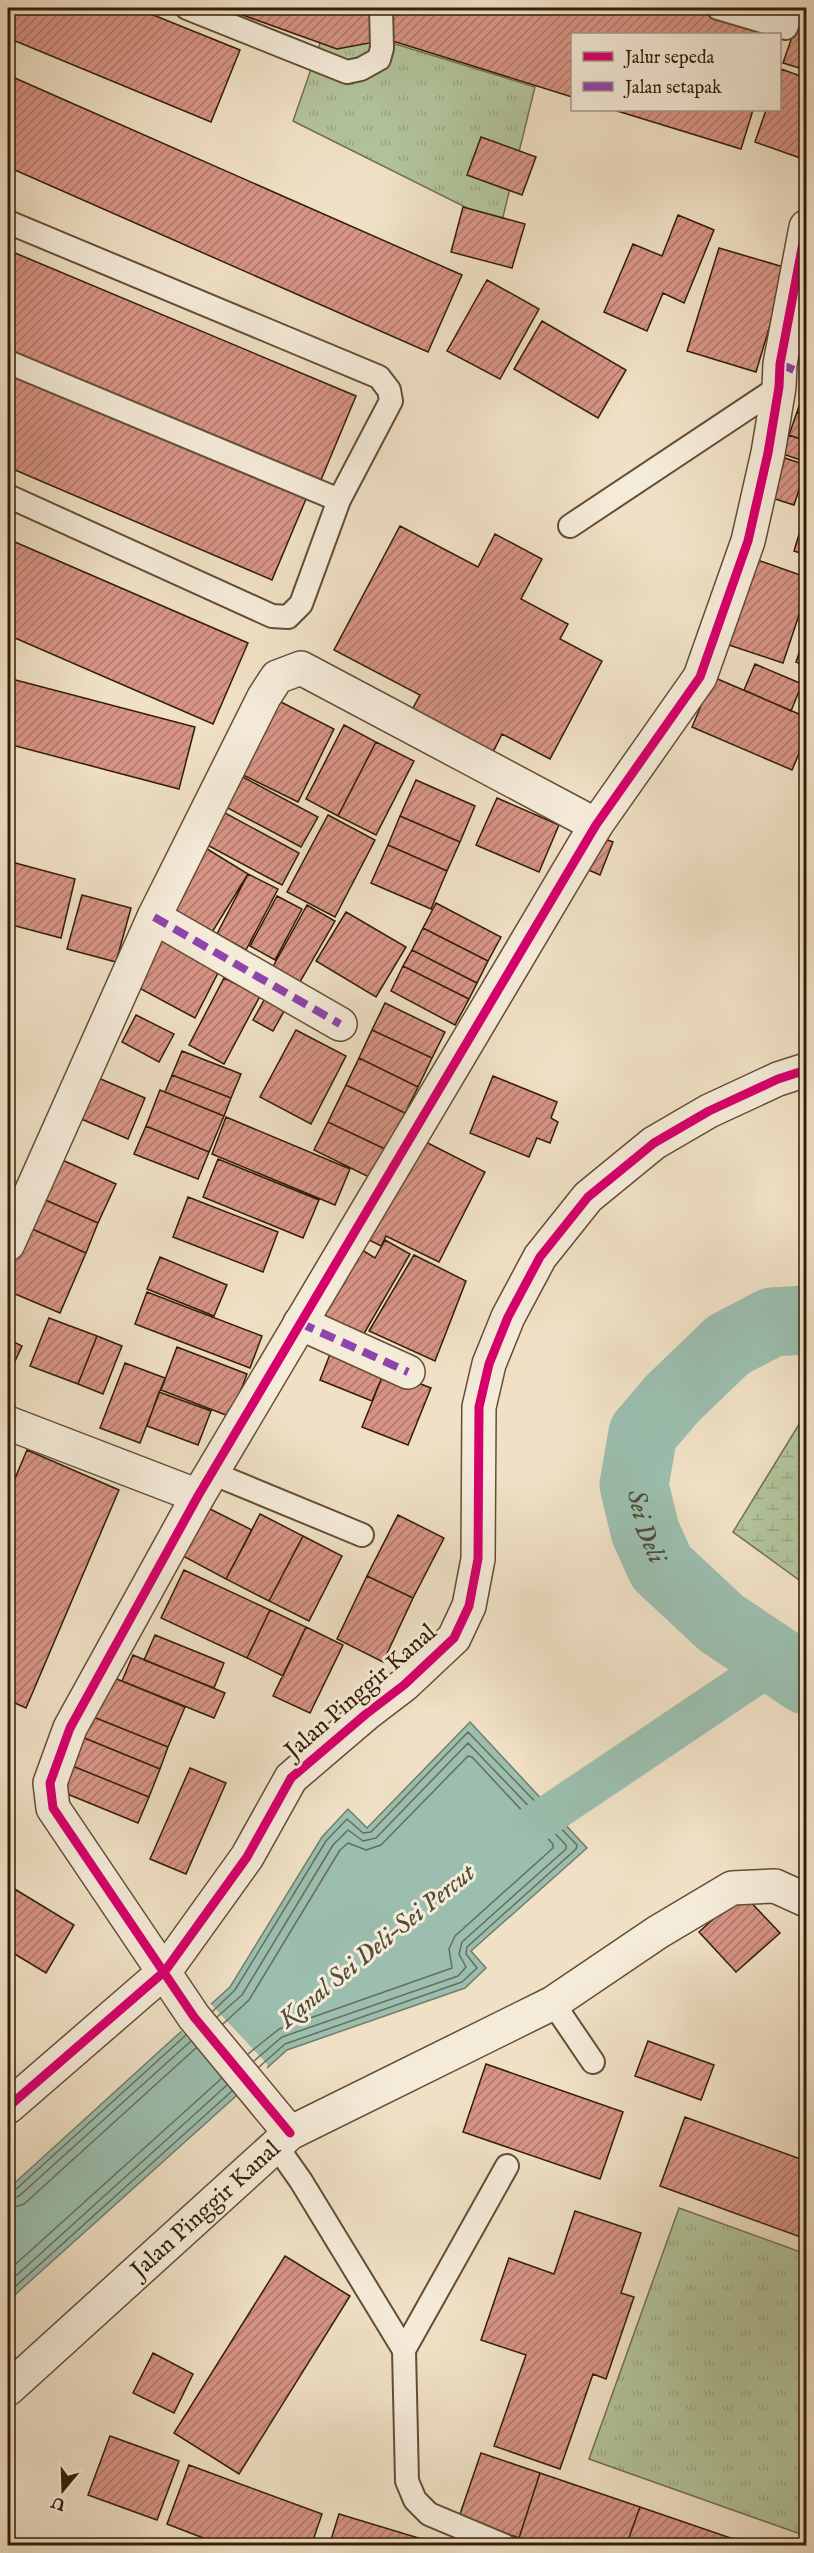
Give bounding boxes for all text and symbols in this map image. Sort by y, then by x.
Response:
legend [571,33,781,111]
text: Jalur sepeda [623,47,715,70]
text: Jalan setapak [623,77,722,100]
water label: Sei Deli [619,1486,674,1570]
street label: Jalan Pinggir Kanal [276,1617,444,1769]
water label: Kanal Sei Deli–Sei Percut [271,1855,484,2036]
street label: Jalan Pinggir Kanal [122,2133,287,2287]
north arrow [33,2460,93,2520]
text: U [49,2490,69,2514]

